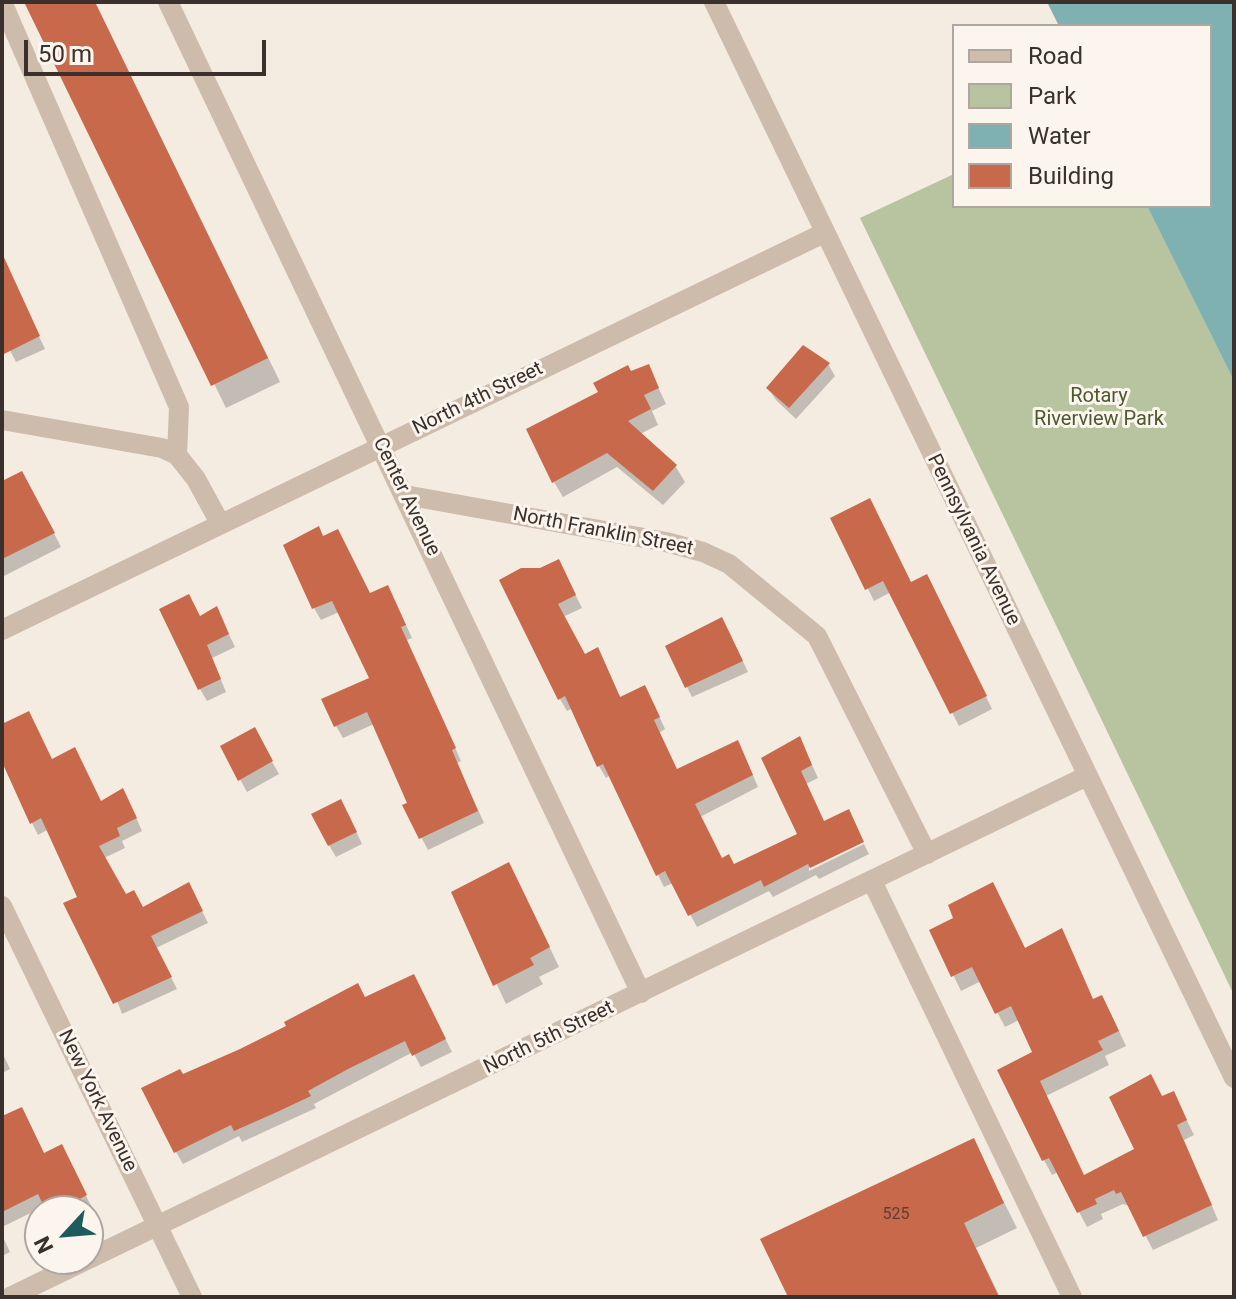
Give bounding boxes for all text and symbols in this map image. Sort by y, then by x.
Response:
scale bar [28,24,270,74]
legend [952,24,1212,208]
text: 50 m [38,40,92,68]
text: Road [1028,42,1083,70]
text: Park [1028,82,1076,110]
text: Water [1028,122,1091,150]
text: Building [1028,162,1114,190]
street label: North 4th Street [409,357,547,441]
park label: Rotary Riverview Park [1034,385,1164,432]
street label: Center Avenue [367,434,445,560]
street label: Pennsylvania Avenue [921,451,1025,629]
street label: North Franklin Street [511,503,695,561]
street label: North 5th Street [480,996,618,1080]
street label: New York Avenue [52,1026,142,1176]
north arrow [24,1195,104,1275]
house number: 525 [883,1205,909,1225]
text: N [29,1232,58,1257]

